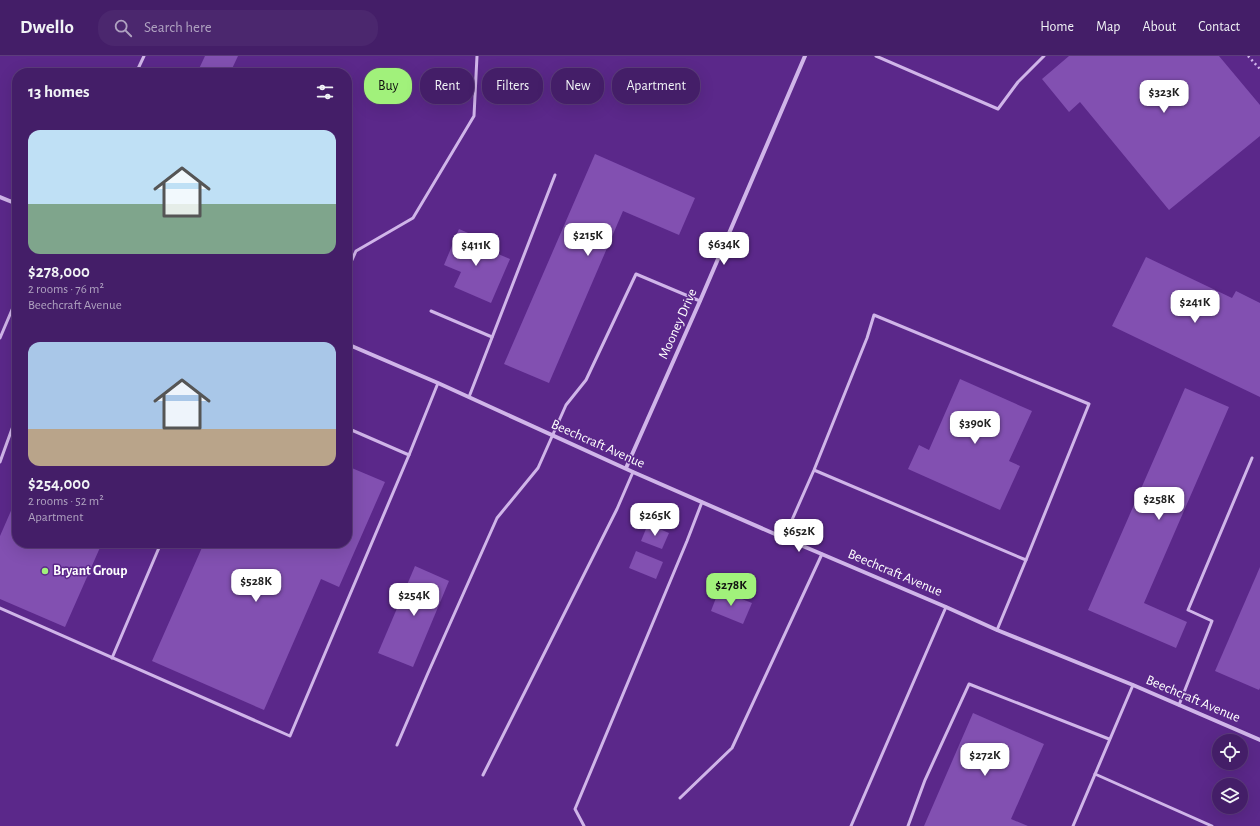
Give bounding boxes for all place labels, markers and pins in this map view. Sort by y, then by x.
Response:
pin: $323K [1136,80,1192,114]
pin: $215K [560,223,616,257]
pin: $634K [696,232,752,266]
pin: $411K [448,233,504,267]
pin: $241K [1167,290,1223,324]
pin: $390K [947,411,1003,445]
pin: $258K [1131,487,1187,521]
pin: $265K [627,503,683,537]
pin: $652K [771,519,827,553]
place label: Bryant Group [53,564,127,578]
marker: Bryant Group [40,566,50,576]
pin: $528K [228,569,284,603]
pin: $278K [703,573,759,607]
pin: $254K [386,583,442,617]
pin: $272K [957,743,1013,777]

